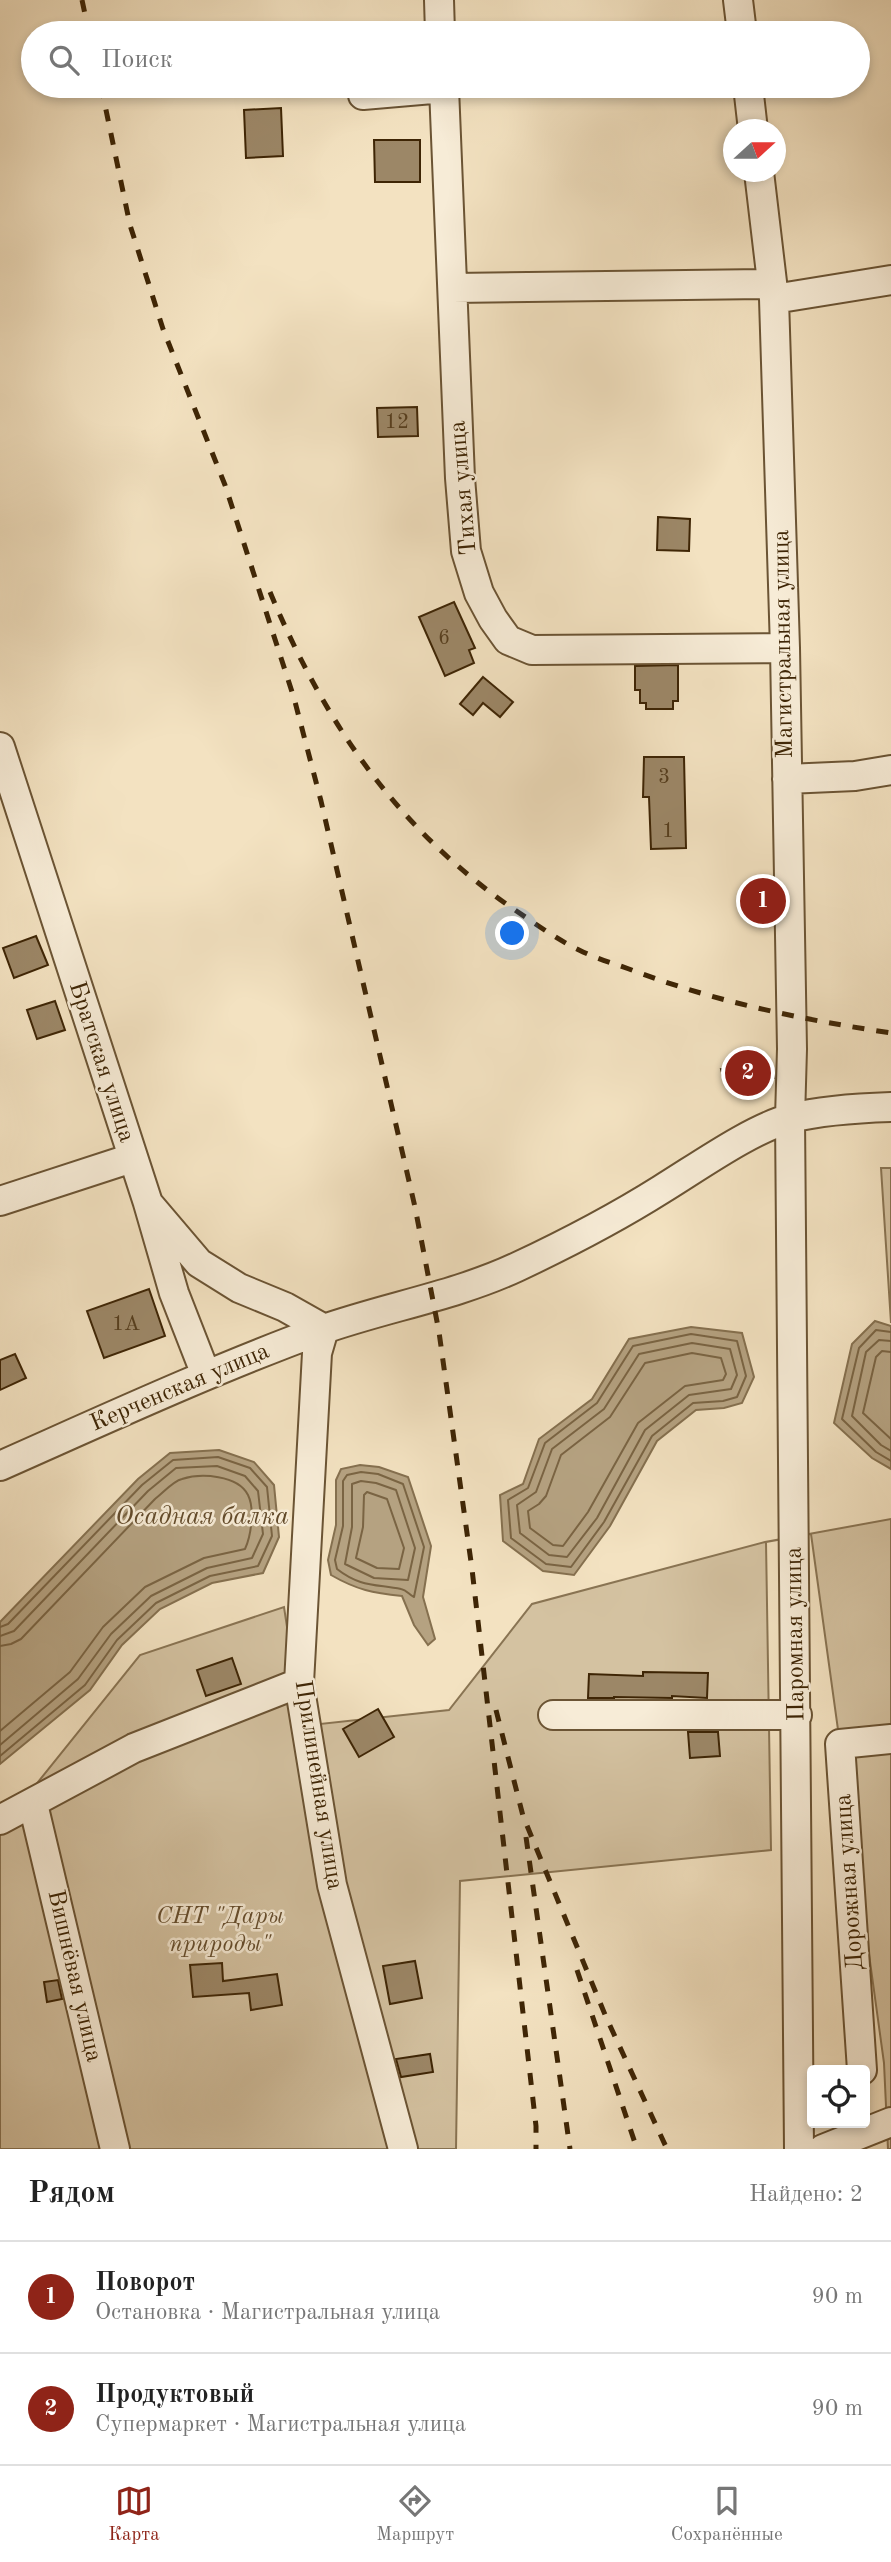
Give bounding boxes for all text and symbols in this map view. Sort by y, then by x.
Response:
search box [21,21,870,98]
icon: search [45,41,83,79]
text: Поиск [101,47,173,73]
north arrow [723,119,786,182]
house number: 12 [385,412,409,433]
street label: Тихая улица [446,420,482,556]
street label: Магистральная улица [770,529,798,759]
house number: 6 [438,628,450,649]
house number: 3 [658,767,670,788]
house number: 1 [662,821,674,842]
pin: 1 [740,875,786,927]
your location [495,916,529,950]
street label: Братская улица [64,979,138,1146]
pin: 2 [725,1047,771,1099]
house number: 1А [112,1314,140,1335]
street label: Керченская улица [87,1339,273,1437]
water label: Осадная балка [115,1504,289,1530]
street label: Паромная улица [782,1546,810,1721]
street label: Прилинейная улица [290,1678,346,1892]
street label: Дорожная улица [832,1793,868,1971]
street label: Вишнёвая улица [43,1888,106,2065]
park label: СНТ "Дары природы" [156,1905,284,1957]
map controls [807,2065,870,2128]
button: locate [807,2065,870,2128]
text: Рядом [28,2179,115,2209]
text: Найдено: 2 [749,2183,863,2206]
text: Поворот [95,2270,195,2296]
text: 1 [44,2285,58,2308]
text: 90 m [812,2285,863,2308]
text: Остановка · Магистральная улица [95,2301,440,2324]
text: Продуктовый [95,2382,254,2408]
text: 2 [44,2397,58,2420]
text: 90 m [812,2397,863,2420]
text: Супермаркет · Магистральная улица [95,2413,466,2436]
tab: Карта [108,2482,160,2547]
tab: Маршрут [376,2482,454,2547]
tab: Сохранённые [671,2482,783,2547]

